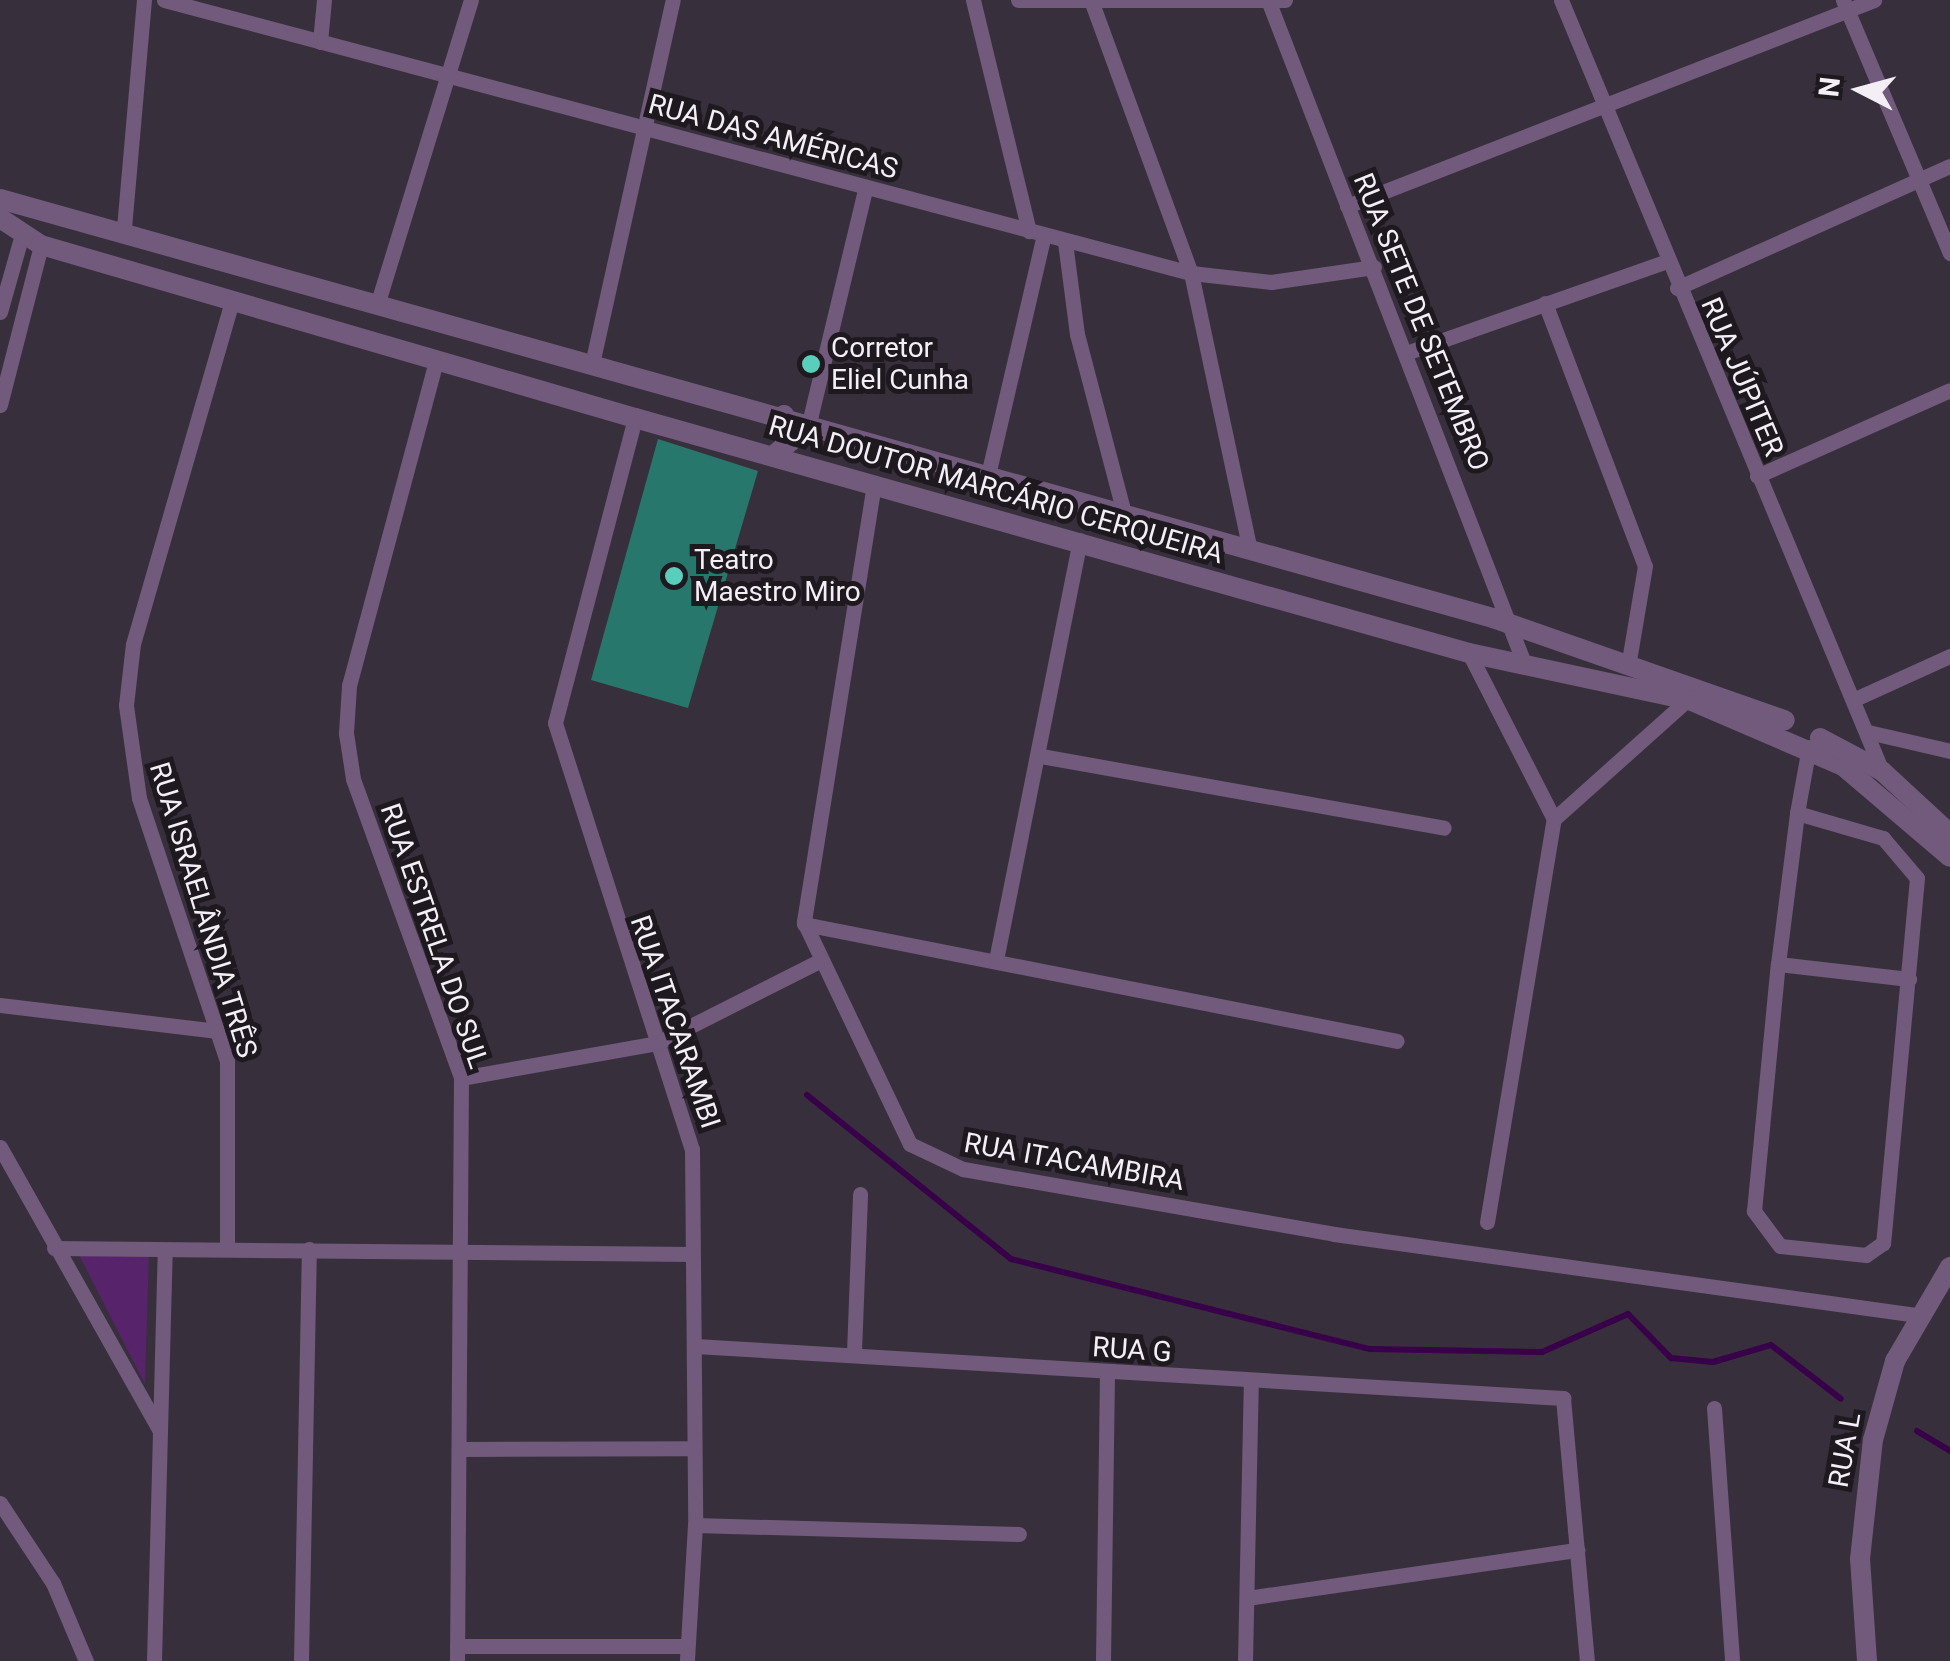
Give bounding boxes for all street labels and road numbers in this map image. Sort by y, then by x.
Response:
street label: RUA DAS AMÉRICAS [645,88,901,186]
street label: RUA SETE DE SETEMBRO [1346,168,1496,476]
street label: RUA JÚPITER [1694,293,1790,461]
street label: RUA DOUTOR MARCÁRIO CERQUEIRA [765,409,1227,571]
street label: RUA ISRAELÂNDIA TRÊS [142,758,264,1062]
street label: RUA ESTRELA DO SUL [373,799,495,1073]
street label: RUA ITACARAMBI [623,911,727,1133]
street label: RUA ITACAMBIRA [961,1126,1187,1198]
street label: RUA G [1091,1330,1173,1370]
street label: RUA L [1822,1410,1868,1490]

